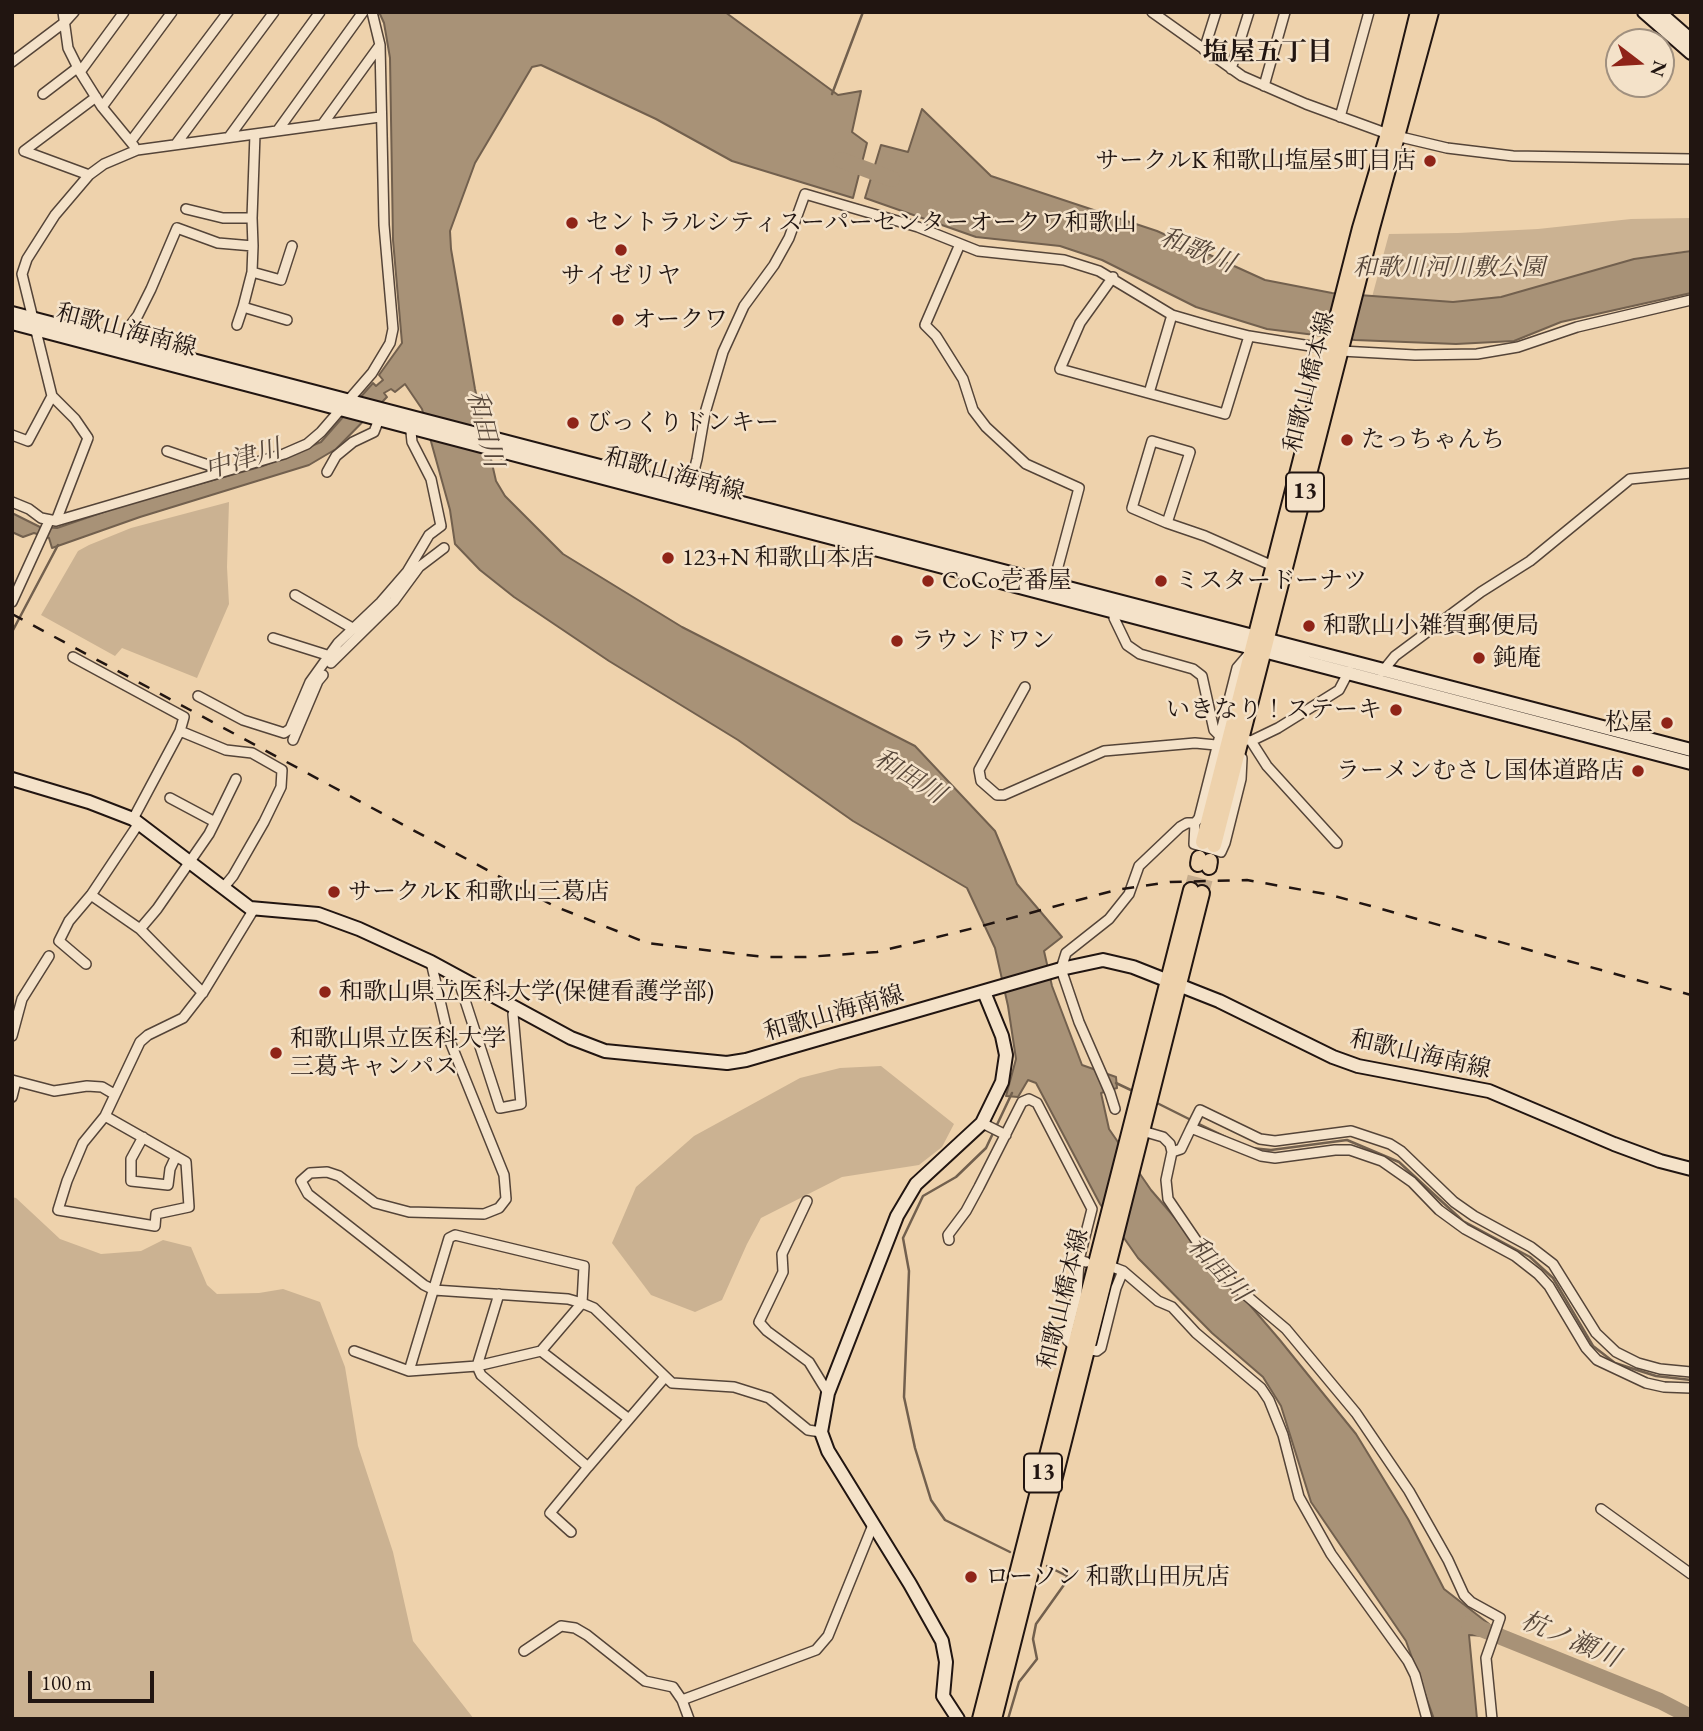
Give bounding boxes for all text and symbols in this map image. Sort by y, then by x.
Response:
north arrow [1605,28,1675,98]
district label: 塩屋五丁目 [1203,37,1333,69]
text: N [1644,58,1673,80]
place label: サークルK 和歌山塩屋5町目店 [1095,147,1416,175]
marker: サークルK 和歌山塩屋5町目店 [1422,153,1438,169]
place label: セントラルシティスーパーセンターオークワ和歌山 [586,209,1137,237]
marker: セントラルシティスーパーセンターオークワ和歌山 [564,215,580,231]
water label: 和歌川 [1155,222,1239,280]
marker: サイゼリヤ [613,242,629,258]
park label: 和歌川河川敷公園 [1353,254,1545,282]
place label: サイゼリヤ [561,262,681,290]
street label: 和歌山海南線 [53,298,199,364]
place label: オークワ [632,306,728,334]
street label: 和歌山橋本線 [1279,309,1341,455]
marker: オークワ [610,312,626,328]
water label: 和田川 [459,387,509,471]
place label: びっくりドンキー [587,409,779,437]
marker: びっくりドンキー [565,415,581,431]
place label: たっちゃんち [1361,426,1505,454]
marker: たっちゃんち [1339,432,1355,448]
water label: 中津川 [201,434,285,486]
street label: 和歌山海南線 [601,442,747,508]
road number: 13 [1286,472,1324,512]
place label: 123+N 和歌山本店 [682,544,875,572]
marker: 123+N 和歌山本店 [660,550,676,566]
place label: CoCo壱番屋 [942,567,1072,595]
place label: ミスタードーナツ [1175,567,1367,595]
marker: CoCo壱番屋 [920,573,936,589]
marker: ミスタードーナツ [1153,573,1169,589]
place label: 和歌山小雑賀郵便局 [1323,612,1539,640]
marker: 和歌山小雑賀郵便局 [1301,618,1317,634]
place label: ラウンドワン [911,627,1055,655]
marker: ラウンドワン [889,633,905,649]
place label: 鈍庵 [1493,644,1541,672]
marker: 鈍庵 [1471,650,1487,666]
place label: いきなり！ステーキ [1166,696,1382,724]
marker: いきなり！ステーキ [1388,702,1404,718]
place label: 松屋 [1605,709,1653,737]
marker: 松屋 [1659,715,1675,731]
water label: 和田川 [868,743,950,811]
place label: ラーメンむさし国体道路店 [1336,757,1624,785]
marker: ラーメンむさし国体道路店 [1630,763,1646,779]
place label: サークルK 和歌山三葛店 [348,878,609,906]
marker: サークルK 和歌山三葛店 [326,884,342,900]
place label: 和歌山県立医科大学(保健看護学部) [339,978,714,1006]
street label: 和歌山海南線 [761,980,907,1048]
marker: 和歌山県立医科大学(保健看護学部) [317,984,333,1000]
place label: 和歌山県立医科大学 三葛キャンパス [290,1025,506,1081]
street label: 和歌山海南線 [1347,1025,1493,1085]
marker: 和歌山県立医科大学 三葛キャンパス [268,1045,284,1061]
street label: 和歌山橋本線 [1033,1226,1095,1372]
water label: 和田川 [1180,1231,1256,1309]
road number: 13 [1024,1454,1062,1492]
place label: ローソン 和歌山田尻店 [985,1563,1230,1591]
marker: ローソン 和歌山田尻店 [963,1569,979,1585]
water label: 杭ノ瀬川 [1516,1605,1624,1675]
scale bar [32,1658,158,1702]
text: 100 m [41,1669,92,1696]

